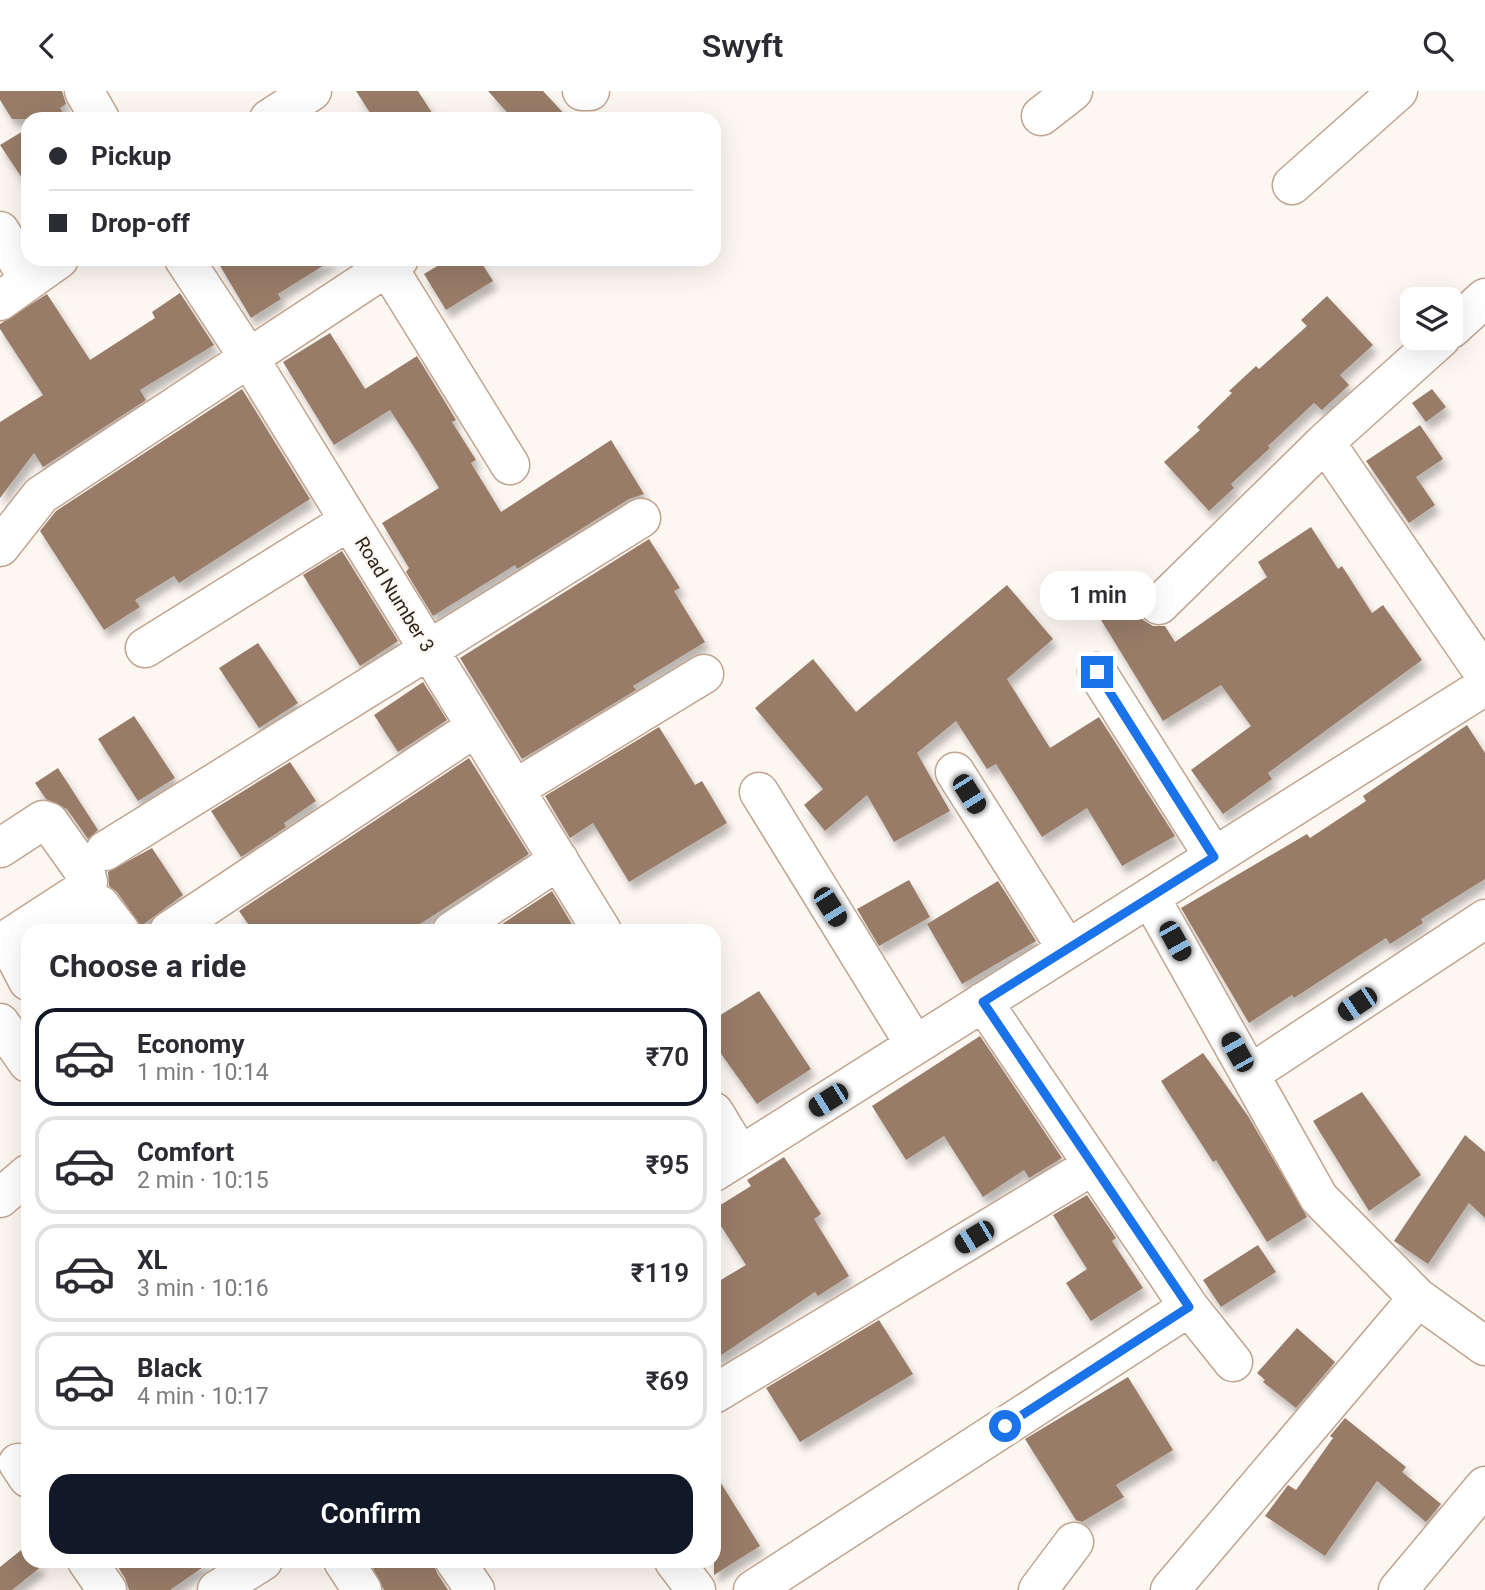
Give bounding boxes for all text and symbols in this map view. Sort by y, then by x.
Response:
icon: back [28,27,66,65]
text: Swyft [702,27,783,65]
icon: search [1419,27,1457,65]
text: Pickup [91,141,171,171]
text: Drop-off [91,208,190,238]
map controls [1400,287,1463,350]
button: layers [1400,287,1463,350]
street label: Road Number 3 [350,532,439,656]
callout: 1 min [1039,571,1155,619]
text: 1 min [1069,582,1127,609]
route end [1081,656,1113,688]
car [949,771,990,817]
car [810,884,851,930]
car [1156,918,1195,964]
text: Choose a ride [49,947,246,985]
car [1334,984,1381,1024]
icon: car [53,1026,116,1089]
text: Economy [137,1029,244,1059]
car [1218,1029,1257,1075]
text: ₹70 [646,1042,689,1072]
text: 1 min · 10:14 [137,1059,269,1086]
car [805,1080,852,1120]
icon: car [53,1134,116,1197]
text: Comfort [137,1137,234,1167]
text: ₹95 [646,1150,689,1180]
text: 2 min · 10:15 [137,1167,269,1194]
car [951,1217,998,1257]
icon: car [53,1242,116,1305]
text: XL [137,1245,168,1275]
text: ₹119 [631,1258,689,1288]
text: 3 min · 10:16 [137,1275,269,1302]
icon: car [53,1350,116,1413]
text: Black [137,1353,202,1383]
text: ₹69 [646,1366,689,1396]
text: 4 min · 10:17 [137,1383,269,1410]
route start [989,1410,1021,1442]
button: Confirm [49,1474,693,1554]

